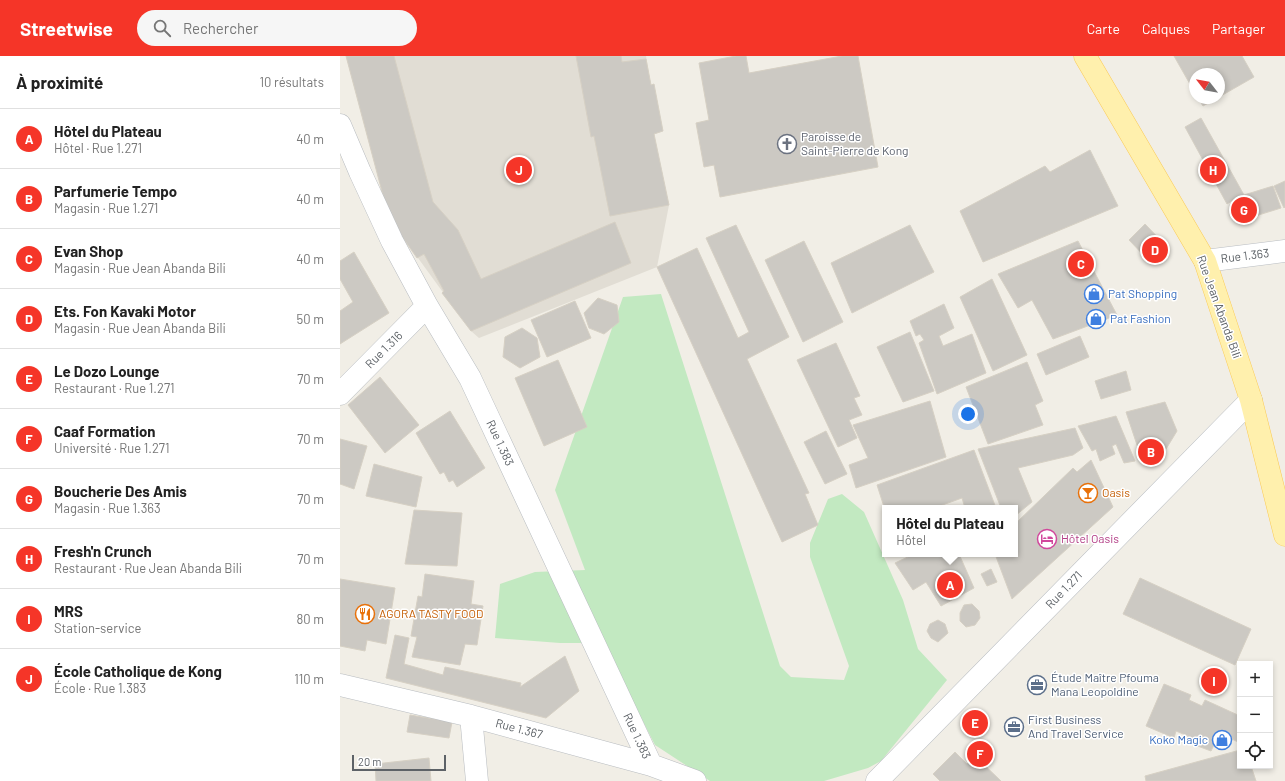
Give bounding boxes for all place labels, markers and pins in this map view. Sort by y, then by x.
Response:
place label: Paroisse de Saint-Pierre de Kong [801,129,909,157]
church icon: Paroisse de Saint-Pierre de Kong [776,133,798,155]
pin: J [506,155,532,185]
pin: H [1200,155,1226,185]
pin: G [1231,195,1257,225]
pin: D [1142,235,1168,265]
pin: C [1068,249,1094,279]
shop icon: Pat Shopping [1083,283,1105,305]
place label: Pat Shopping [1108,286,1177,300]
shop icon: Pat Fashion [1085,308,1107,330]
place label: Pat Fashion [1110,311,1171,325]
pin: B [1138,437,1164,467]
bar icon: Oasis [1077,482,1099,504]
place label: Oasis [1102,485,1130,499]
hotel icon: Hôtel Oasis [1036,528,1058,550]
place label: Hôtel Oasis [1061,531,1119,545]
pin: A [937,570,963,600]
restaurant icon: AGORA TASTY FOOD [354,603,376,625]
place label: AGORA TASTY FOOD [379,606,483,620]
pin: I [1201,666,1227,696]
place label: Étude Maître Pfouma Mana Leopoldine [1051,670,1159,698]
office icon: Étude Maître Pfouma Mana Leopoldine [1026,674,1048,696]
pin: E [962,708,988,738]
place label: First Business And Travel Service [1028,712,1124,740]
office icon: First Business And Travel Service [1003,716,1025,738]
shop icon: Koko Magic [1211,729,1233,751]
place label: Koko Magic [1149,732,1208,746]
pin: F [967,739,993,769]

